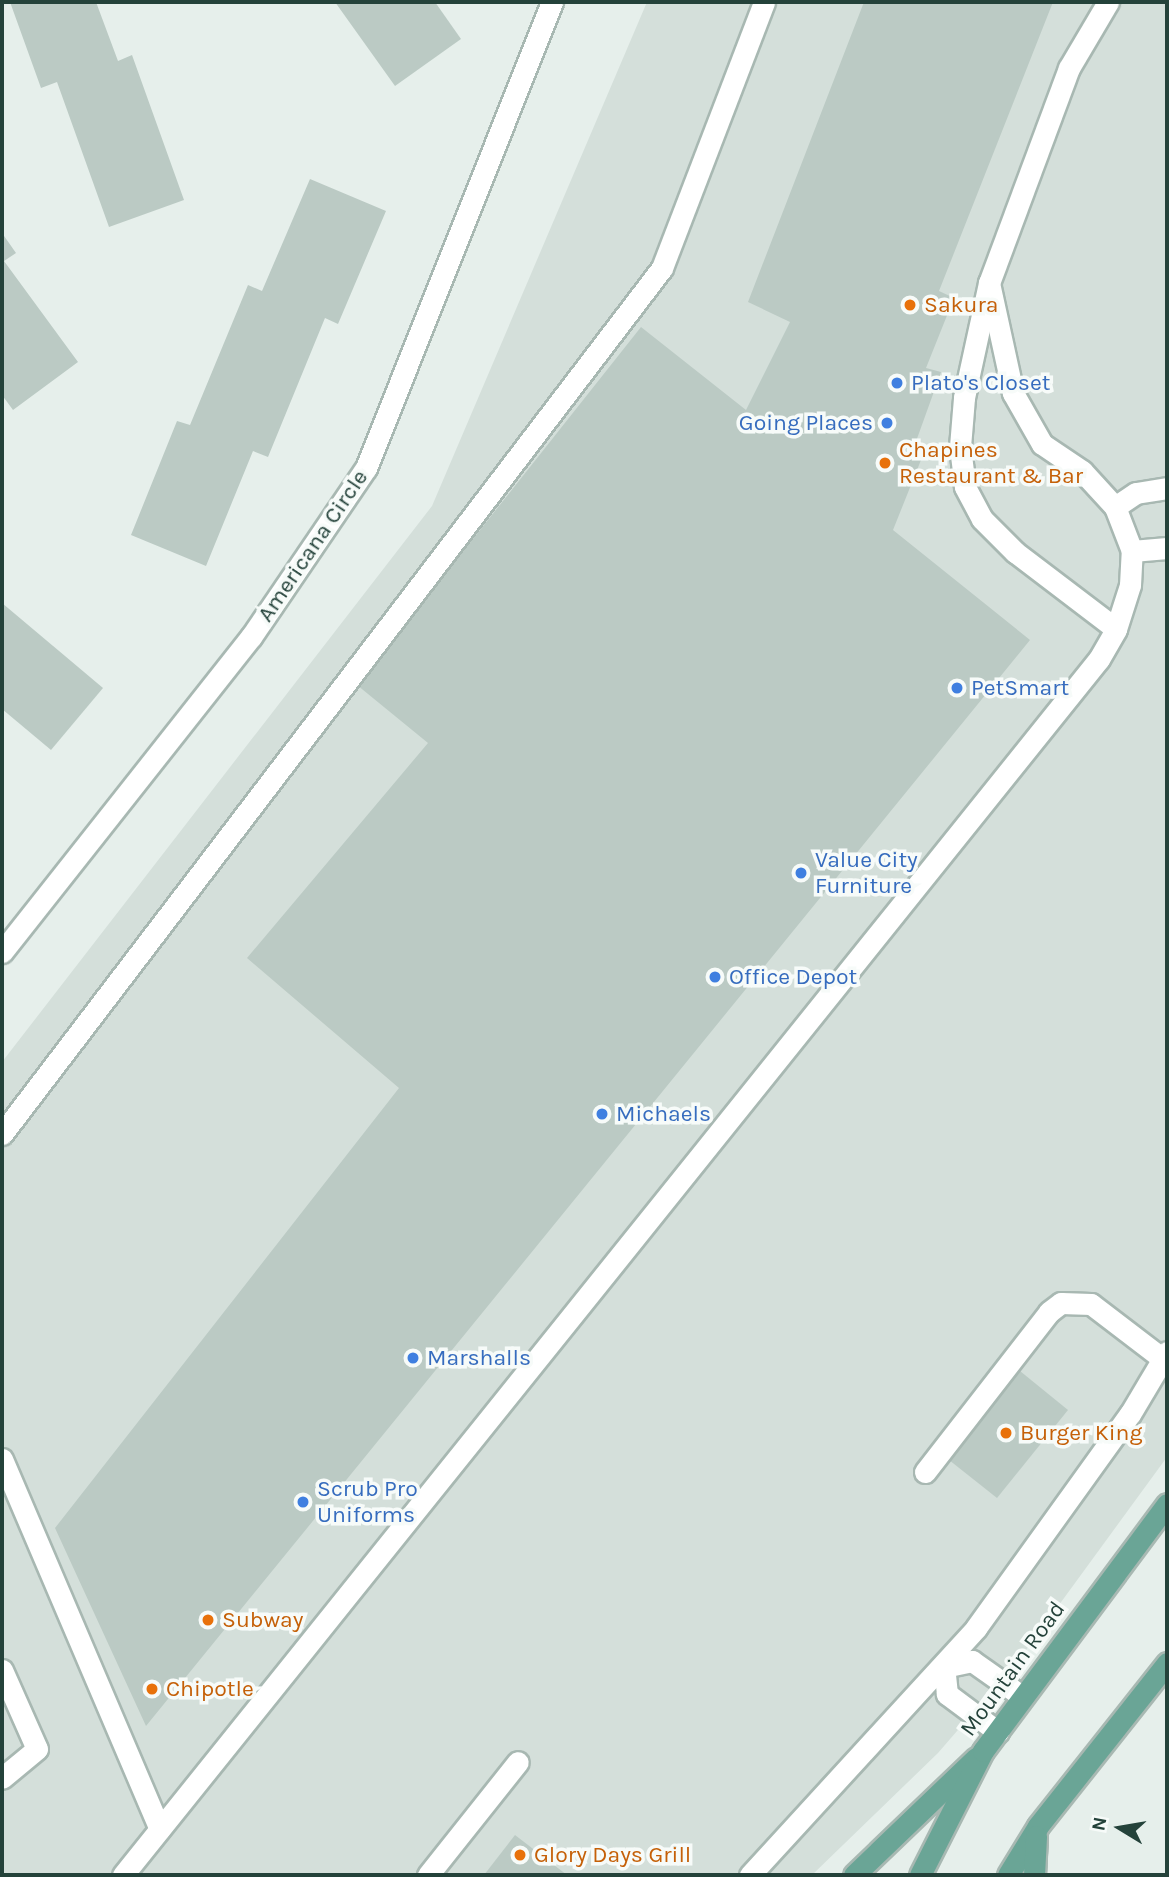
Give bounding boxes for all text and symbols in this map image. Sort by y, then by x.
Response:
place label: Sakura [924,291,998,319]
marker: Sakura [902,297,918,313]
place label: Plato's Closet [911,369,1050,397]
marker: Plato's Closet [889,375,905,391]
place label: Going Places [739,409,873,437]
marker: Going Places [879,415,895,431]
place label: Chapines Restaurant & Bar [899,436,1083,490]
marker: Chapines Restaurant & Bar [877,455,893,471]
street label: Americana Circle [252,465,374,627]
place label: PetSmart [971,674,1069,702]
marker: PetSmart [949,680,965,696]
place label: Value City Furniture [815,846,918,900]
marker: Value City Furniture [793,865,809,881]
place label: Office Depot [729,963,857,991]
marker: Office Depot [707,969,723,985]
place label: Michaels [616,1100,711,1128]
marker: Michaels [594,1106,610,1122]
place label: Marshalls [427,1344,531,1372]
marker: Marshalls [405,1350,421,1366]
place label: Burger King [1020,1419,1142,1447]
marker: Burger King [998,1425,1014,1441]
place label: Scrub Pro Uniforms [317,1475,418,1529]
marker: Scrub Pro Uniforms [295,1494,311,1510]
street label: Mountain Road [955,1596,1071,1742]
place label: Subway [222,1606,303,1634]
marker: Subway [200,1612,216,1628]
place label: Chipotle [166,1675,254,1703]
marker: Chipotle [144,1681,160,1697]
north arrow [1085,1793,1155,1863]
text: N [1087,1815,1111,1833]
place label: Glory Days Grill [534,1841,691,1869]
marker: Glory Days Grill [512,1847,528,1863]

